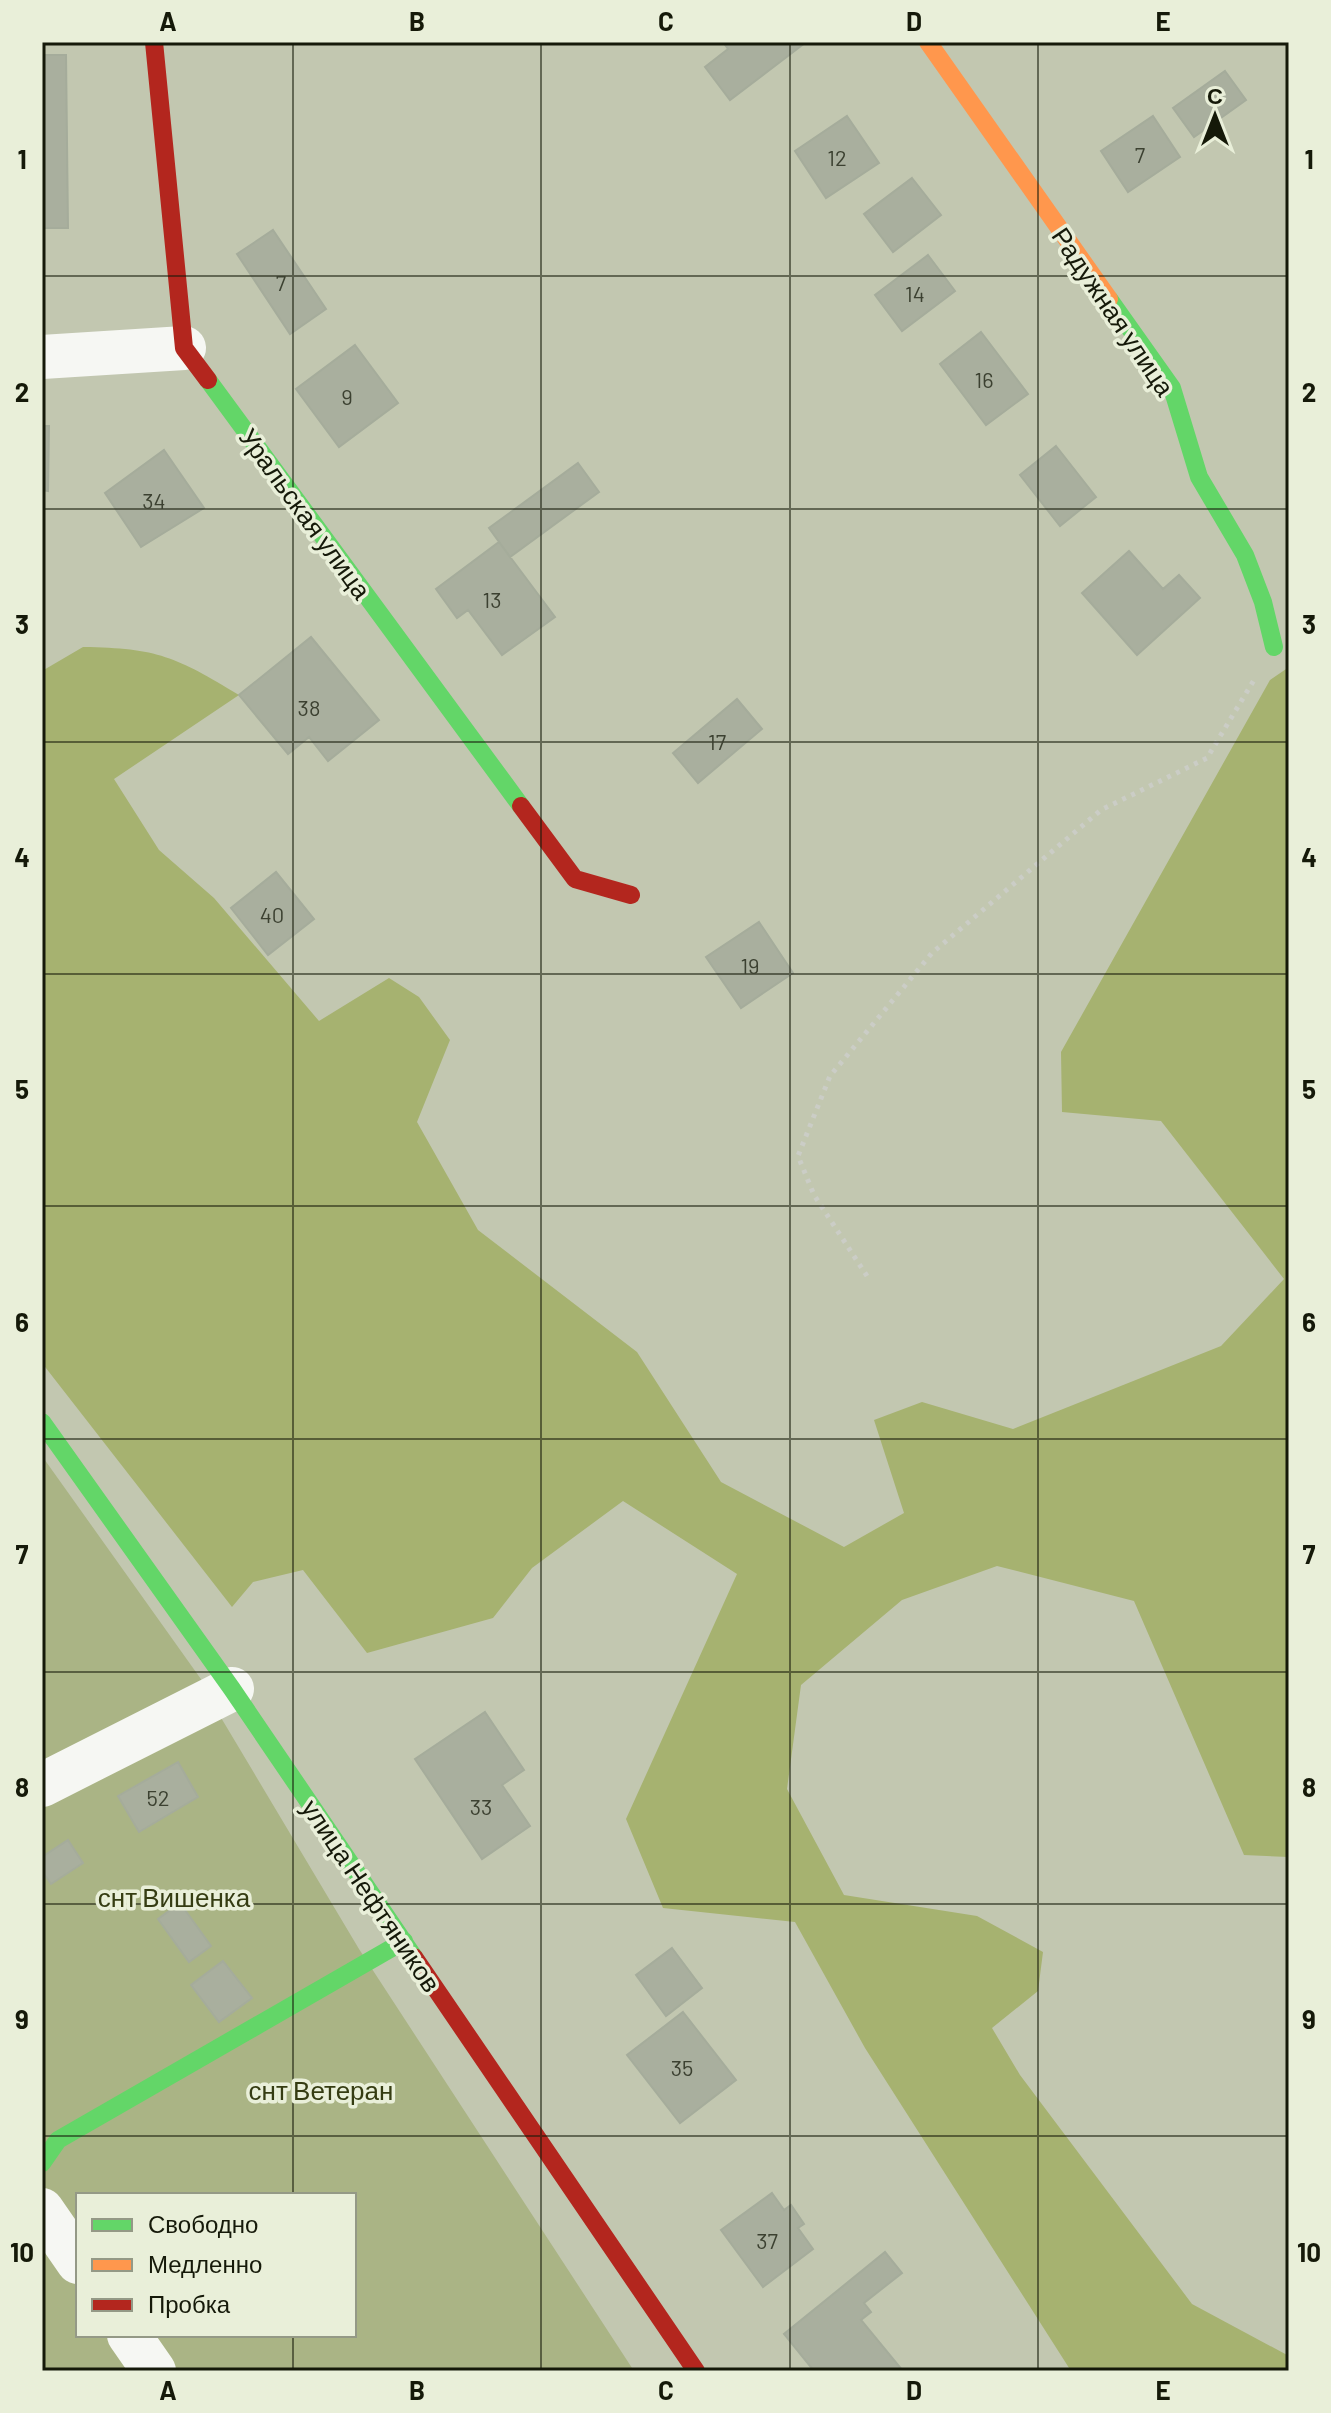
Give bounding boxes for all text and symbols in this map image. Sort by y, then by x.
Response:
text: A [159,5,177,36]
text: B [409,5,425,36]
text: C [658,5,674,36]
text: D [906,5,922,36]
text: E [1155,5,1171,36]
north arrow [1175,76,1255,156]
text: С [1207,82,1223,108]
house number: 7 [1135,141,1145,167]
text: 1 [17,143,27,174]
text: 1 [1304,143,1314,174]
house number: 12 [827,144,847,170]
street label: Радужная улица [1046,221,1182,402]
house number: 7 [276,269,286,295]
house number: 14 [905,280,925,306]
house number: 16 [974,366,994,392]
text: 2 [15,376,29,407]
text: 2 [1302,376,1316,407]
house number: 9 [341,383,353,409]
street label: Уральская улица [234,422,379,605]
house number: 34 [142,487,166,513]
house number: 13 [482,586,502,612]
text: 3 [15,608,29,639]
text: 3 [1302,608,1316,639]
house number: 38 [298,694,320,720]
house number: 17 [708,728,726,754]
text: 4 [14,841,30,872]
text: 4 [1301,841,1317,872]
house number: 40 [260,901,284,927]
house number: 19 [740,952,760,978]
text: 5 [15,1073,29,1104]
text: 5 [1302,1073,1316,1104]
text: 6 [15,1306,29,1337]
text: 6 [1302,1306,1316,1337]
text: 7 [16,1538,29,1569]
text: 7 [1303,1538,1316,1569]
text: 8 [15,1771,29,1802]
text: 8 [1302,1771,1316,1802]
house number: 52 [146,1784,170,1810]
street label: улица Нефтяников [296,1793,448,1997]
house number: 33 [470,1793,492,1819]
park label: снт Вишенка [98,1881,251,1912]
text: 9 [15,2003,29,2034]
text: 9 [1302,2003,1316,2034]
house number: 35 [671,2054,693,2080]
park label: снт Ветеран [249,2074,393,2105]
legend [76,2193,356,2337]
text: Свободно [148,2209,258,2238]
house number: 37 [756,2227,778,2253]
text: 10 [10,2236,34,2267]
text: 10 [1297,2236,1321,2267]
text: Медленно [148,2249,262,2278]
text: Пробка [148,2289,231,2318]
text: A [159,2374,177,2405]
text: B [409,2374,425,2405]
text: C [658,2374,674,2405]
text: D [906,2374,922,2405]
text: E [1155,2374,1171,2405]

